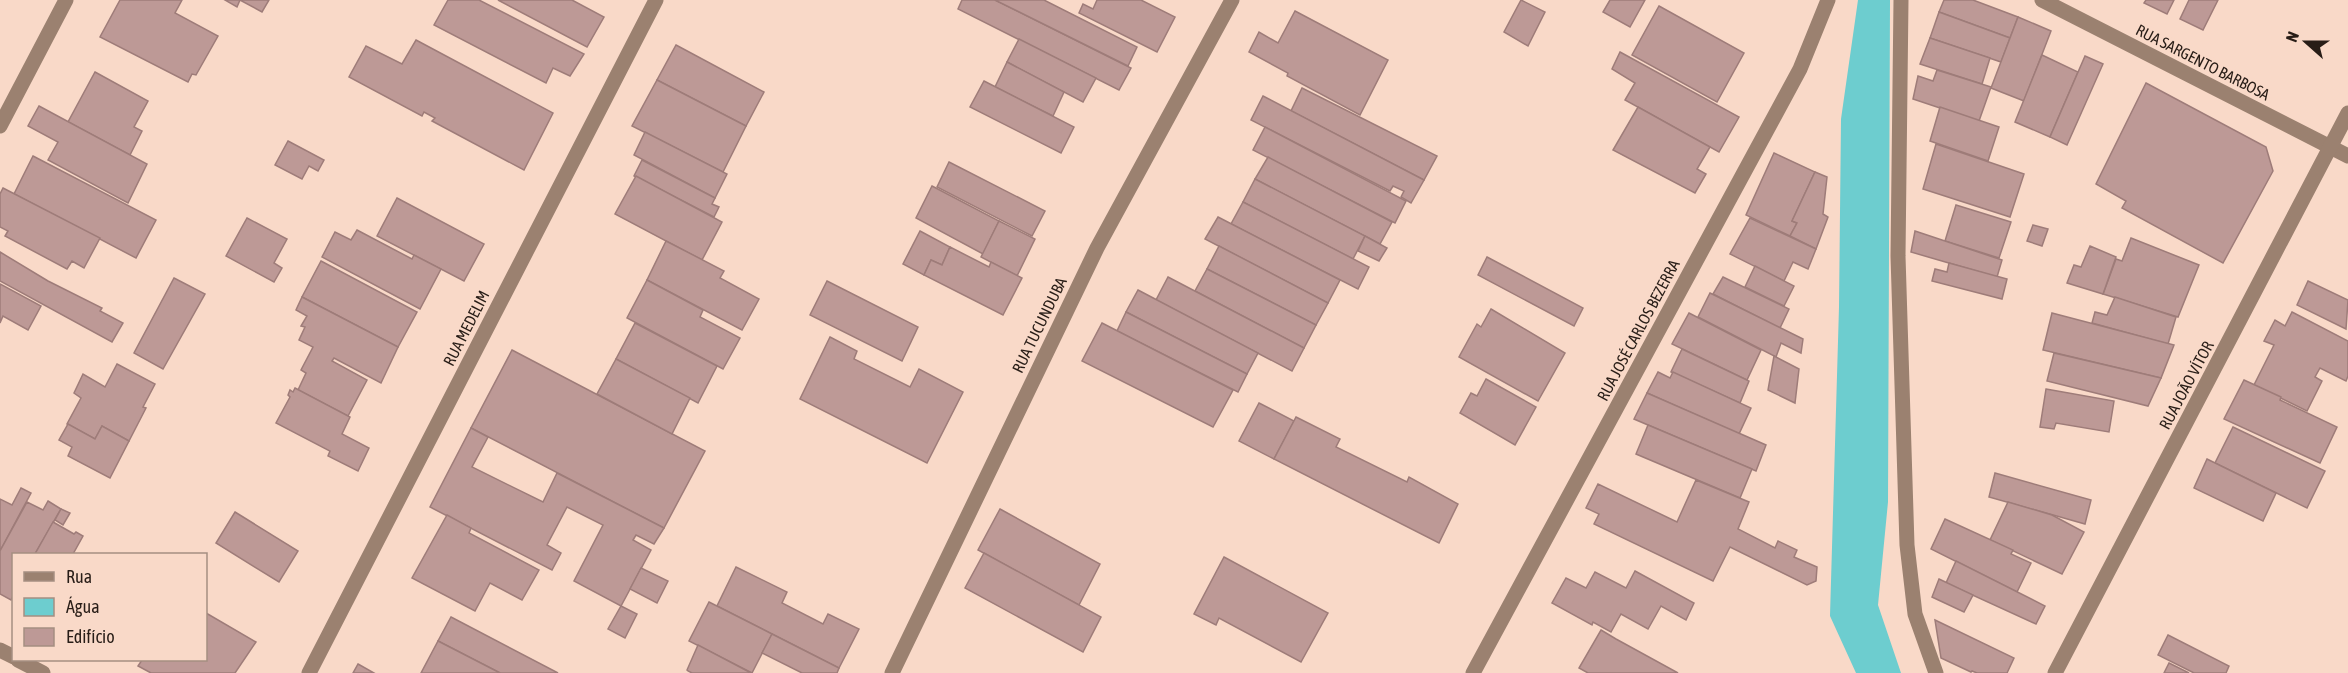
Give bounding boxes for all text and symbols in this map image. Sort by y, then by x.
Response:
north arrow [2276,12,2336,72]
street label: RUA SARGENTO BARBOSA [2133,20,2273,104]
text: N [2282,29,2302,44]
street label: RUA JOSÉ CARLOS BEZERRA [1593,256,1683,404]
street label: RUA TUCUNDUBA [1008,274,1070,376]
street label: RUA MEDELIM [439,287,493,369]
street label: RUA JOÃO VÍTOR [2155,338,2217,432]
legend [12,553,207,661]
text: Rua [66,566,92,587]
text: Água [66,596,100,617]
text: Edifício [66,626,115,647]

